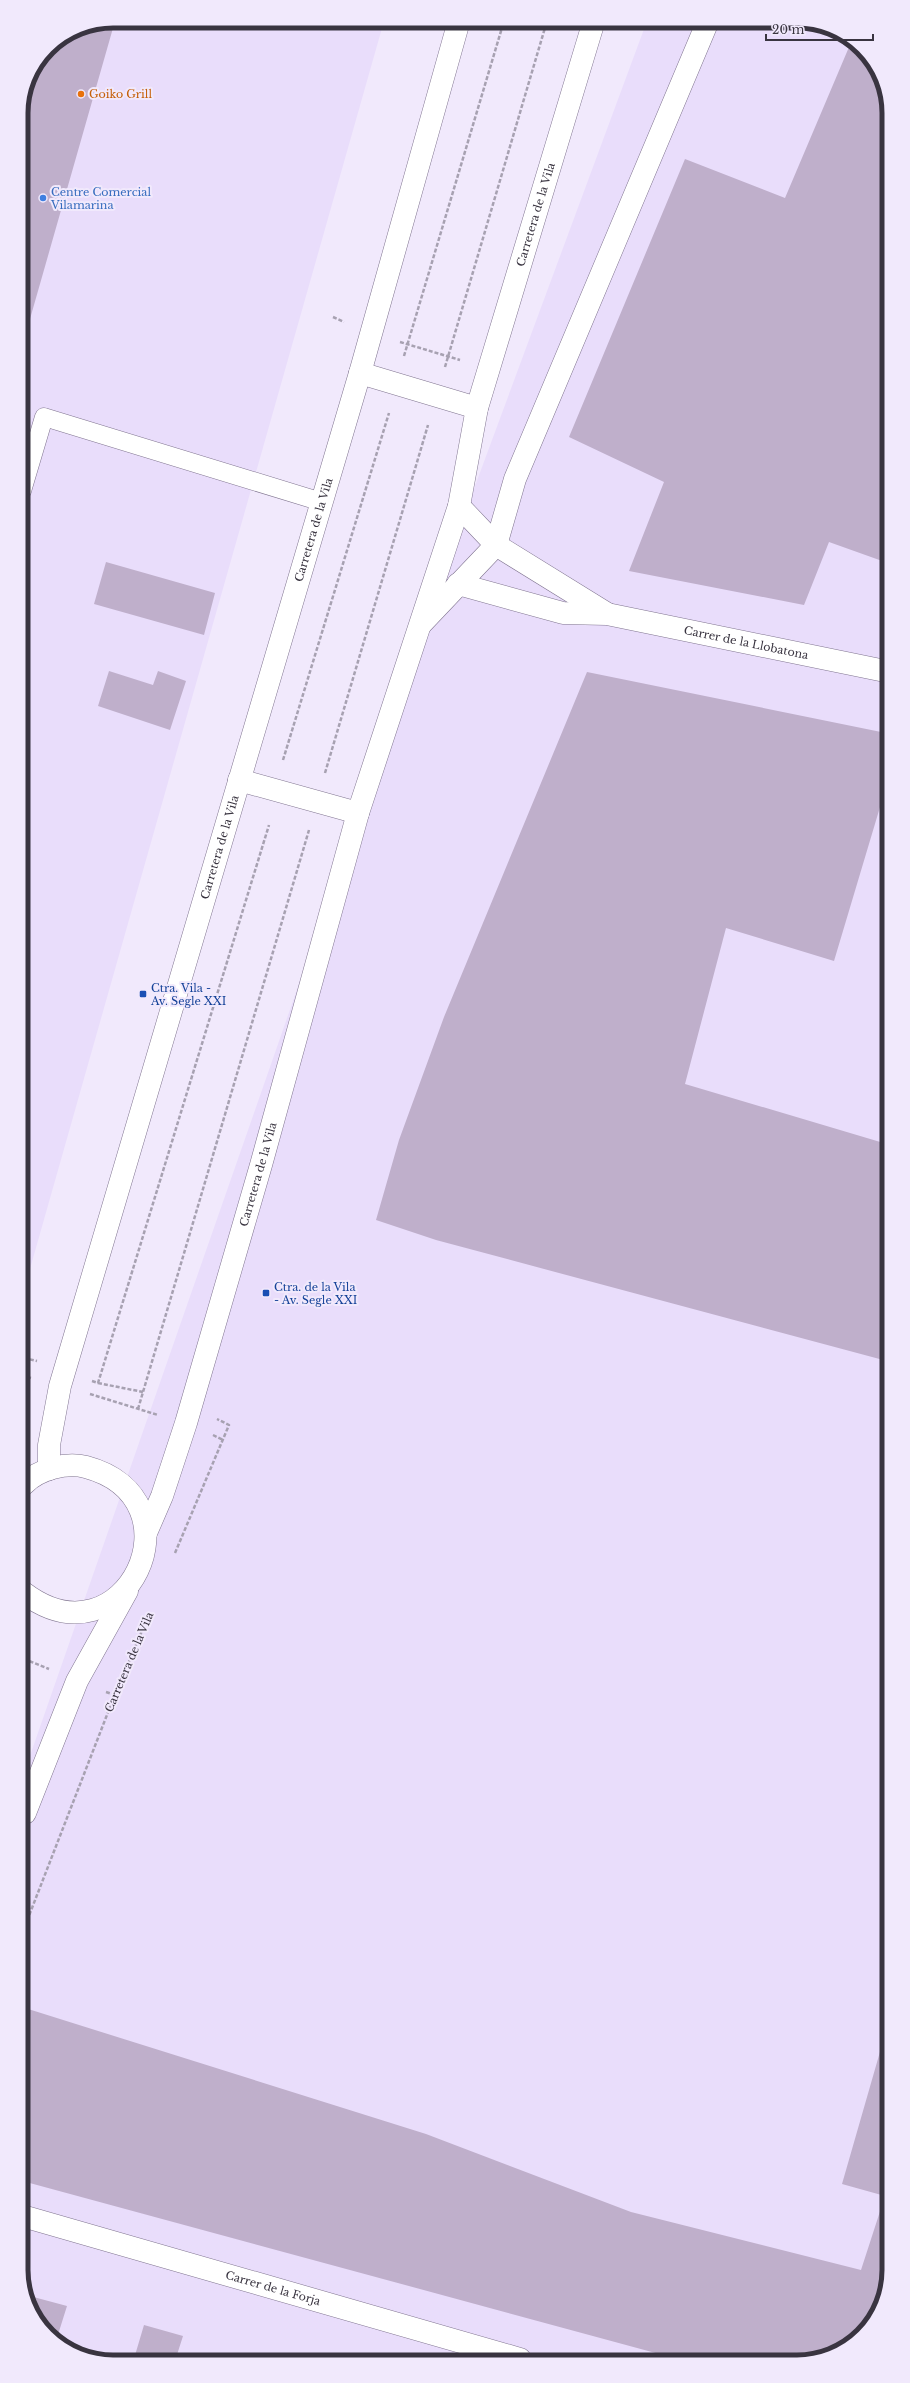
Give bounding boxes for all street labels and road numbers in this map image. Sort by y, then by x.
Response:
street label: Carretera de la Vila [513,160,558,268]
street label: Carretera de la Vila [292,475,336,583]
street label: Carrer de la Llobatona [683,623,810,662]
street label: Carretera de la Vila [198,793,242,901]
street label: Carretera de la Vila [236,1120,280,1228]
street label: Carretera de la Vila [102,1609,157,1714]
street label: Carrer de la Forja [224,2268,323,2309]

